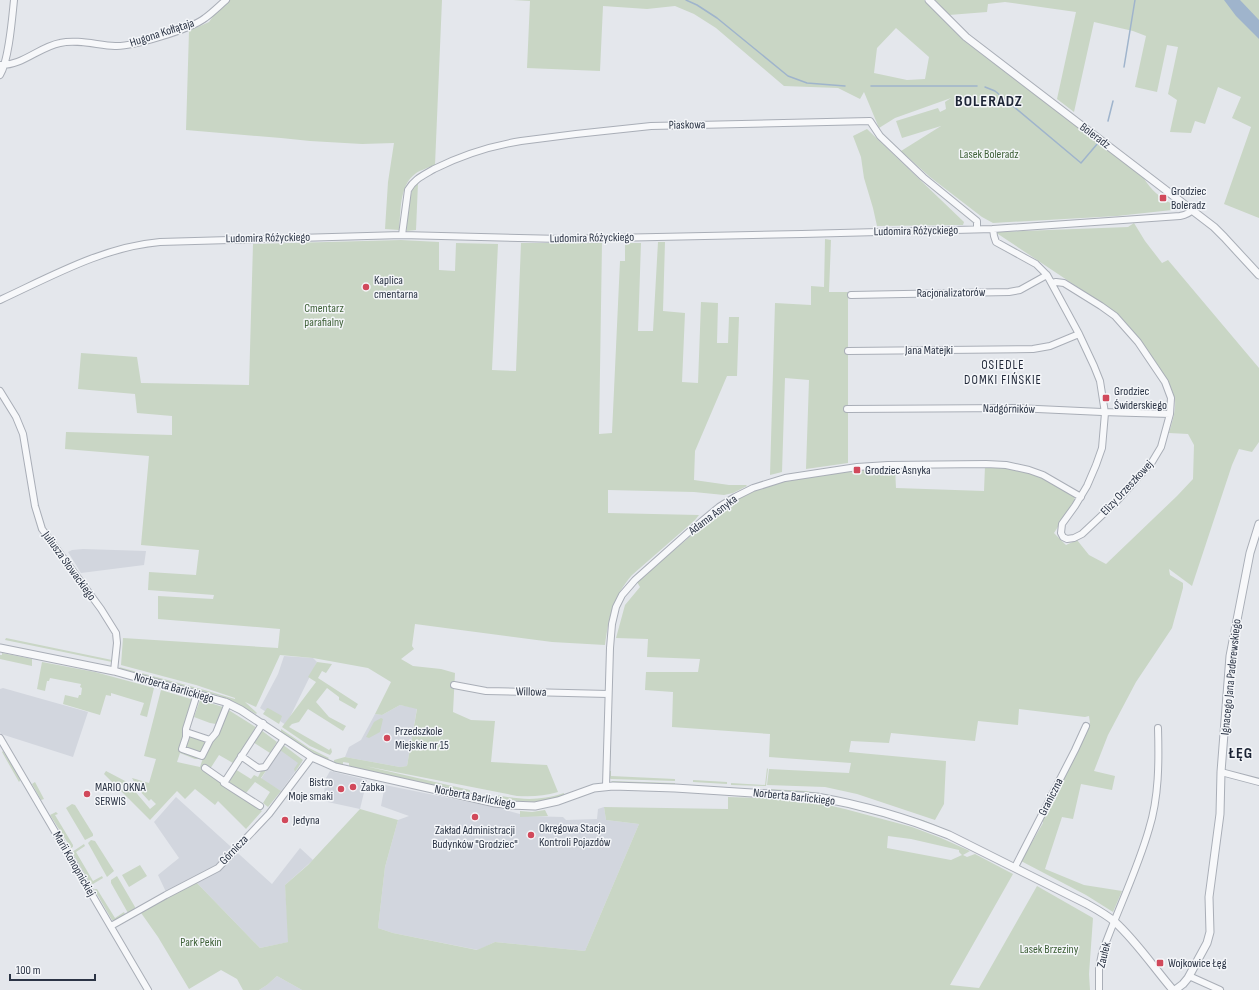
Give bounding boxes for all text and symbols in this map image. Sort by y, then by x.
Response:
street label: Hugona Kołłątaja [128,15,196,50]
district label: BOLERADZ [955,92,1023,111]
street label: Piaskowa [668,117,706,133]
street label: Boleradz [1077,120,1114,153]
park label: Lasek Boleradz [959,147,1019,162]
place label: Grodziec Boleradz [1171,184,1207,213]
marker: Grodziec Boleradz [1158,193,1168,203]
street label: Ludomira Różyckiego [874,223,958,239]
street label: Ludomira Różyckiego [226,230,310,246]
street label: Ludomira Różyckiego [550,230,634,246]
place label: Kaplica cmentarna [374,273,418,302]
marker: Kaplica cmentarna [361,282,371,292]
street label: Racjonalizatorów [916,285,986,301]
park label: Cmentarz parafialny [304,301,344,330]
street label: Jana Matejki [904,343,953,358]
district label: OSIEDLE DOMKI FIŃSKIE [964,357,1042,388]
place label: Grodziec Świderskiego [1114,384,1167,413]
marker: Grodziec Świderskiego [1101,393,1111,403]
street label: Nadgórników [983,401,1036,417]
street label: Elizy Orzeszkowej [1098,457,1156,519]
place label: Grodziec Asnyka [865,463,931,478]
marker: Grodziec Asnyka [852,465,862,475]
street label: Adama Asnyka [685,492,741,539]
street label: Juliusza Słowackiego [38,528,99,604]
street label: Ignacego Jana Paderewskiego [1217,618,1245,736]
street label: Norberta Barlickiego [132,669,216,707]
street label: Willowa [516,684,547,700]
place label: Przedszkole Miejskie nr 15 [395,724,449,753]
marker: Przedszkole Miejskie nr 15 [382,733,392,743]
district label: ŁĘG [1228,744,1253,763]
place label: Bistro Moje smaki [289,775,333,804]
street label: Graniczna [1035,775,1067,818]
place label: MARIO OKNA SERWIS [95,780,146,809]
place label: Żabka [361,780,385,795]
marker: Żabka [348,782,358,792]
street label: Norberta Barlickiego [433,782,517,812]
marker: Bistro Moje smaki [336,784,346,794]
street label: Norberta Barlickiego [752,785,836,809]
marker: MARIO OKNA SERWIS [82,789,92,799]
marker: Zakład Administracji Budynków "Grodziec" [470,812,480,822]
place label: Jedyna [292,813,320,828]
marker: Jedyna [280,815,290,825]
place label: Okręgowa Stacja Kontroli Pojazdów [539,821,611,850]
place label: Zakład Administracji Budynków "Grodziec" [432,823,518,852]
street label: Marii Konopnickiej [49,829,99,899]
marker: Okręgowa Stacja Kontroli Pojazdów [526,830,536,840]
street label: Górnicza [216,832,252,868]
park label: Park Pekin [180,935,222,950]
street label: Zaułek [1094,940,1115,969]
park label: Lasek Brzeziny [1020,942,1079,957]
scale bar [10,956,95,982]
place label: Wojkowice Łęg [1168,956,1227,971]
marker: Wojkowice Łęg [1155,958,1165,968]
text: 100 m [16,963,41,978]

